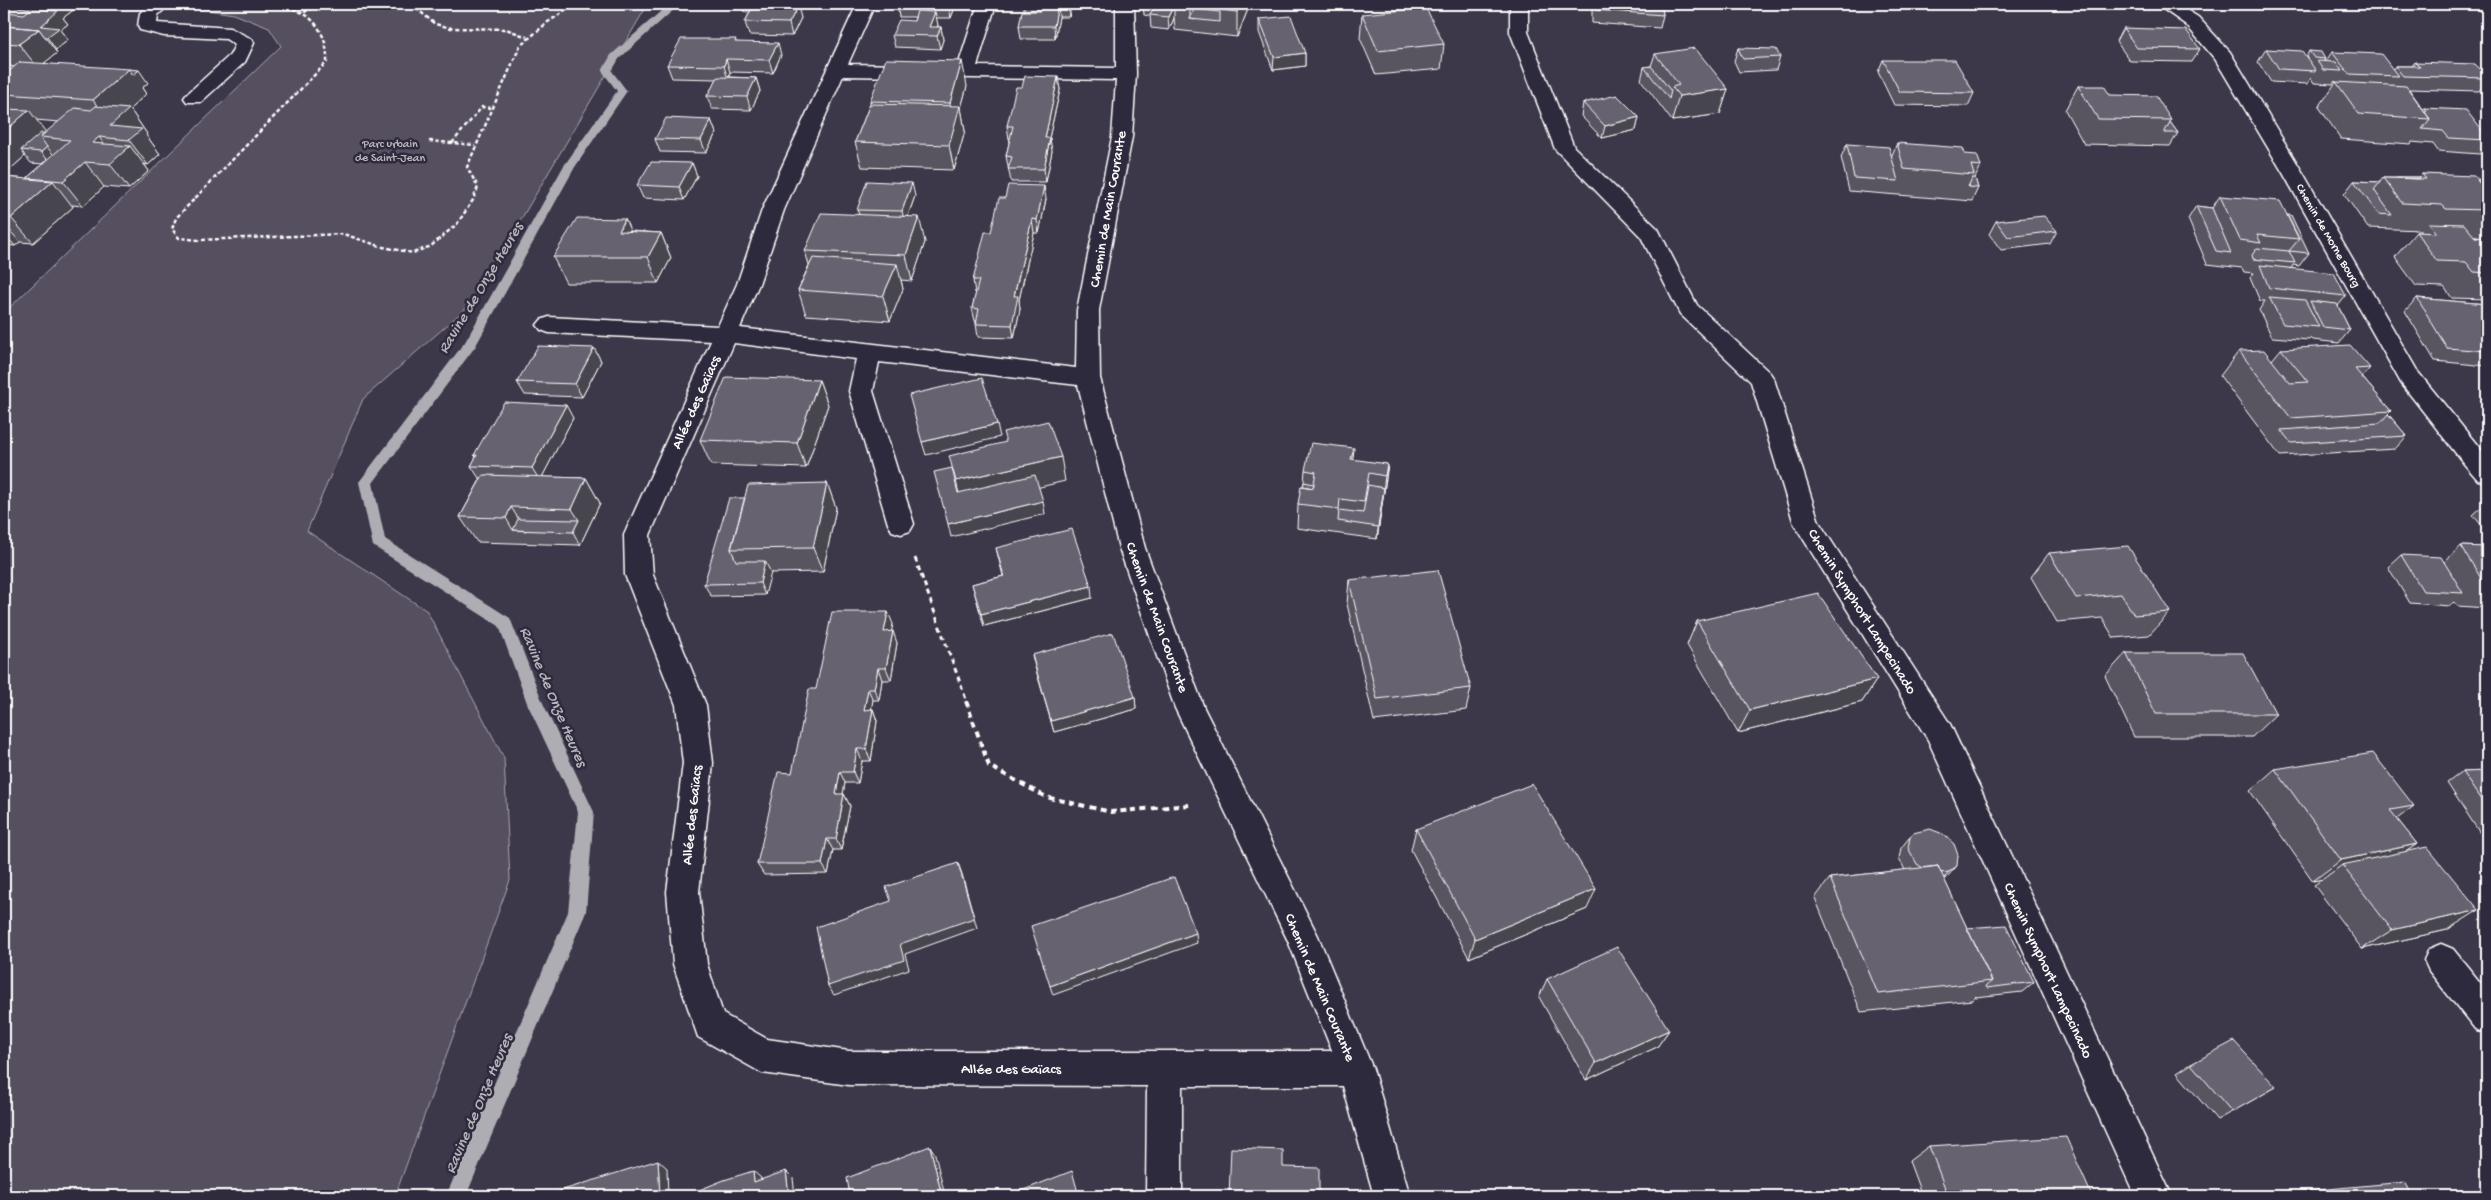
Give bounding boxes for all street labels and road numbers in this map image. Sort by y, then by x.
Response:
street label: Chemin de Main Courante [1086,129,1132,289]
street label: Chemin de Morne Bourg [2292,182,2363,291]
street label: Allée des Gaïacs [668,353,726,452]
street label: Chemin Symphort Lampecinado [1803,526,1920,698]
street label: Chemin de Main Courante [1120,540,1192,696]
street label: Allée des Gaïacs [679,764,707,866]
street label: Chemin Symphort Lampecinado [1999,880,2096,1062]
street label: Chemin de Main Courante [1280,911,1359,1065]
street label: Allée des Gaïacs [961,1061,1062,1079]

